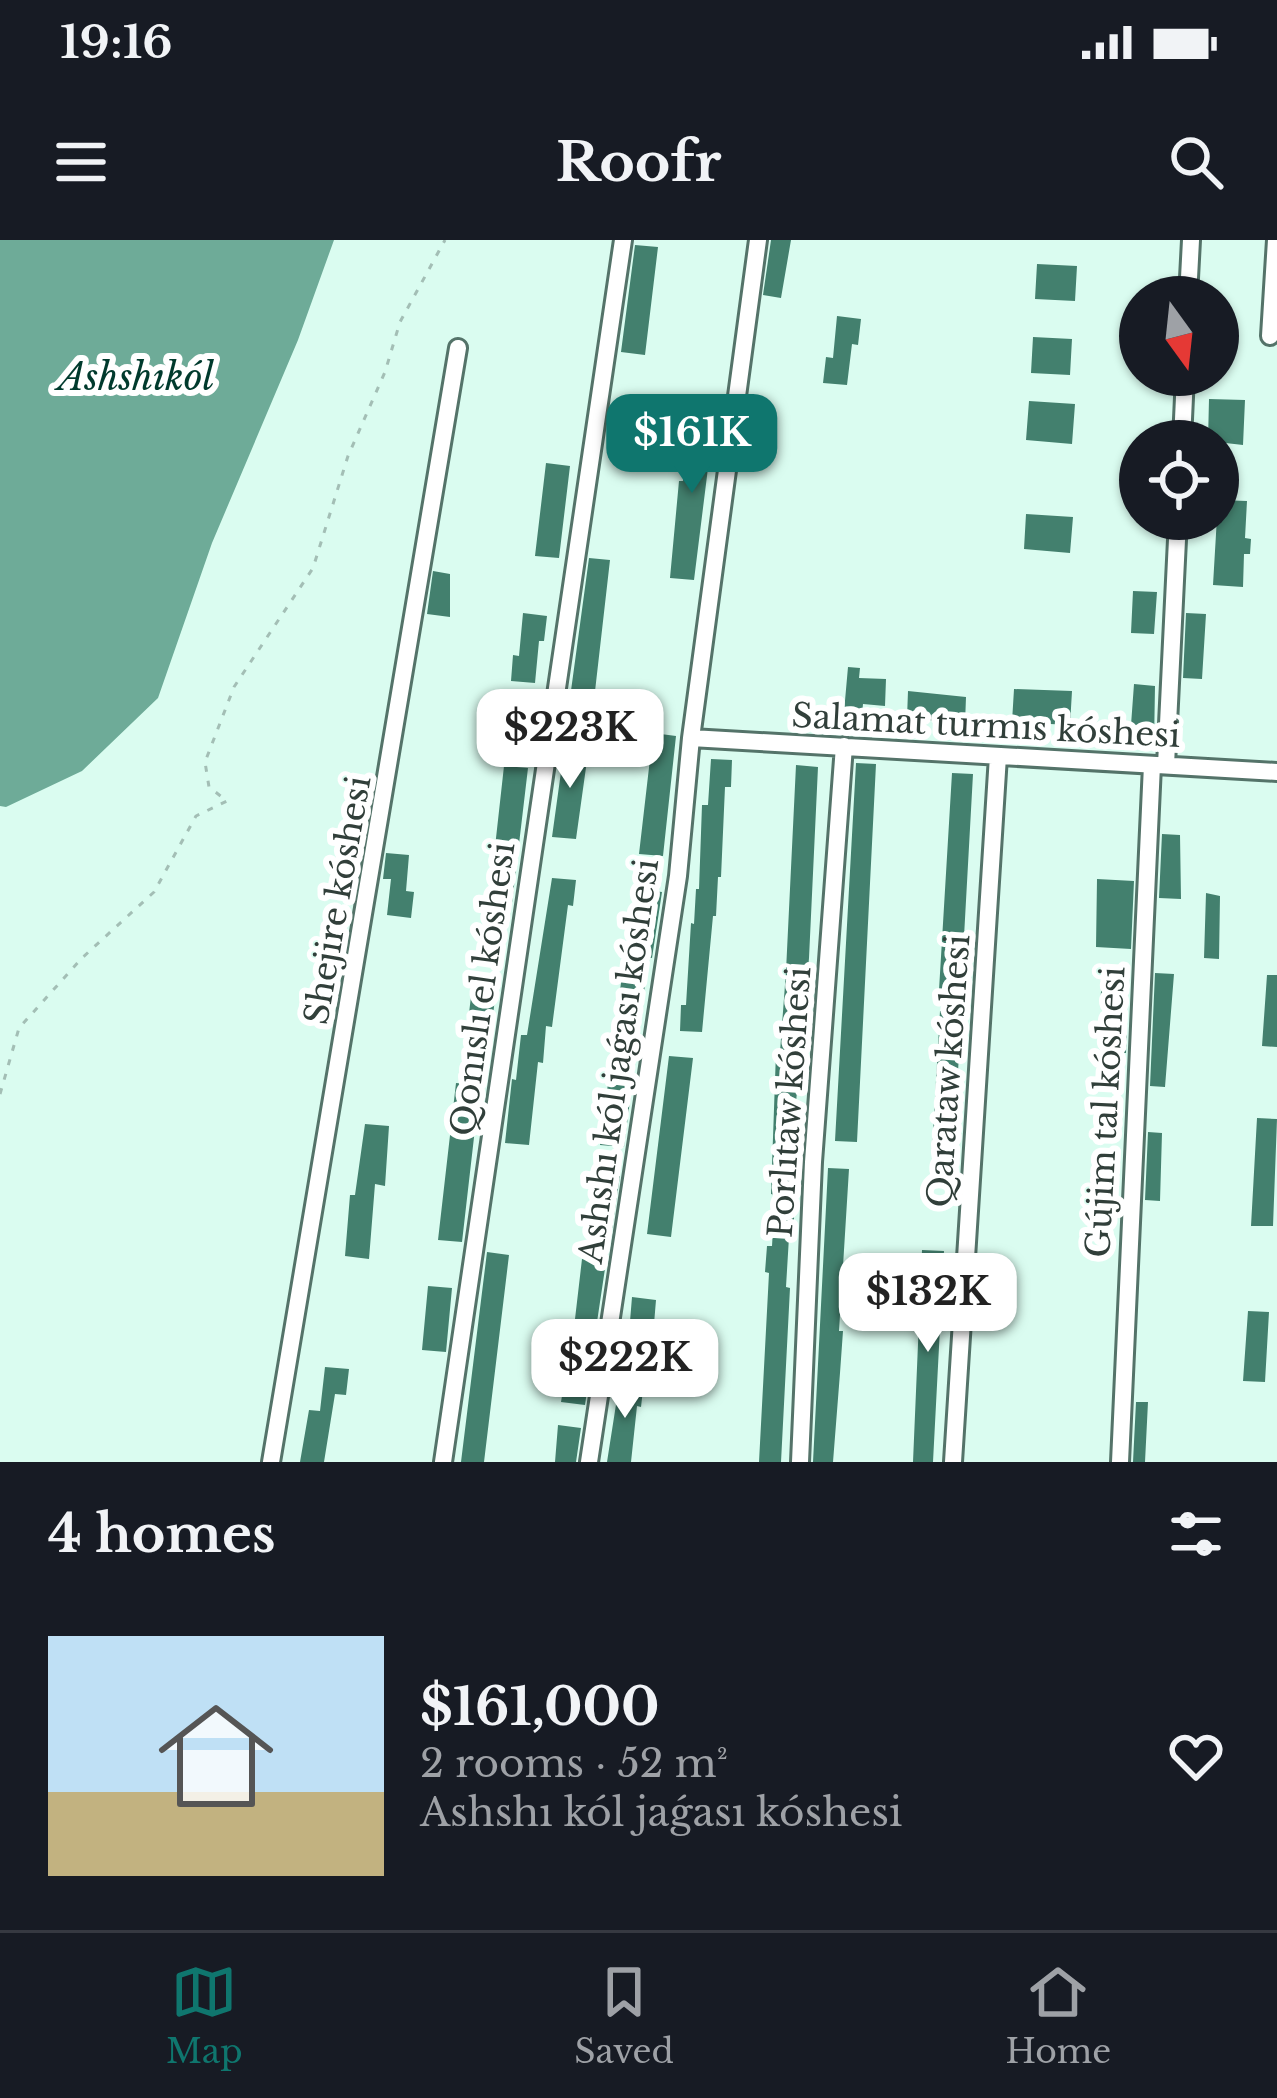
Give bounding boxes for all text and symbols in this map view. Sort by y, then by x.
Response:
text: 19:16 [60,14,173,70]
icon: menu [48,129,114,195]
text: Roofr [556,129,721,196]
icon: search [1163,129,1229,195]
north arrow [1119,276,1239,396]
map controls [1119,276,1239,540]
water label: Ashshıkól [54,355,215,400]
pin: $161K [608,394,776,496]
text: $161K [633,408,751,457]
button: locate [1119,420,1239,540]
pin: $223K [486,689,654,791]
street label: Salamat turmıs kóshesi [791,695,1181,756]
text: $223K [504,703,636,752]
street label: Shejire kóshesi [295,773,380,1027]
street label: Qonıslı el kóshesi [442,840,523,1138]
street label: Ashshı kól jaǵası kóshesi [570,856,667,1267]
street label: Qarataw kóshesi [919,933,978,1209]
street label: Porlıtaw kóshesi [760,965,819,1239]
street label: Gújim tal kóshesi [1077,965,1134,1259]
pin: $132K [844,1253,1012,1355]
text: $132K [866,1267,990,1316]
pin: $222K [541,1319,709,1421]
text: $222K [558,1333,692,1382]
icon: filters [1163,1501,1229,1567]
text: 4 homes [48,1503,276,1566]
text: $161,000 [420,1676,660,1739]
icon: home [144,1684,288,1828]
icon: heart [1163,1723,1229,1789]
text: 2 rooms · 52 m² [420,1739,728,1788]
text: Ashshı kól jaǵası kóshesi [420,1788,902,1837]
tab: Map [166,1959,243,2072]
tab: Saved [574,1959,674,2072]
tab: Home [1006,1959,1111,2072]

